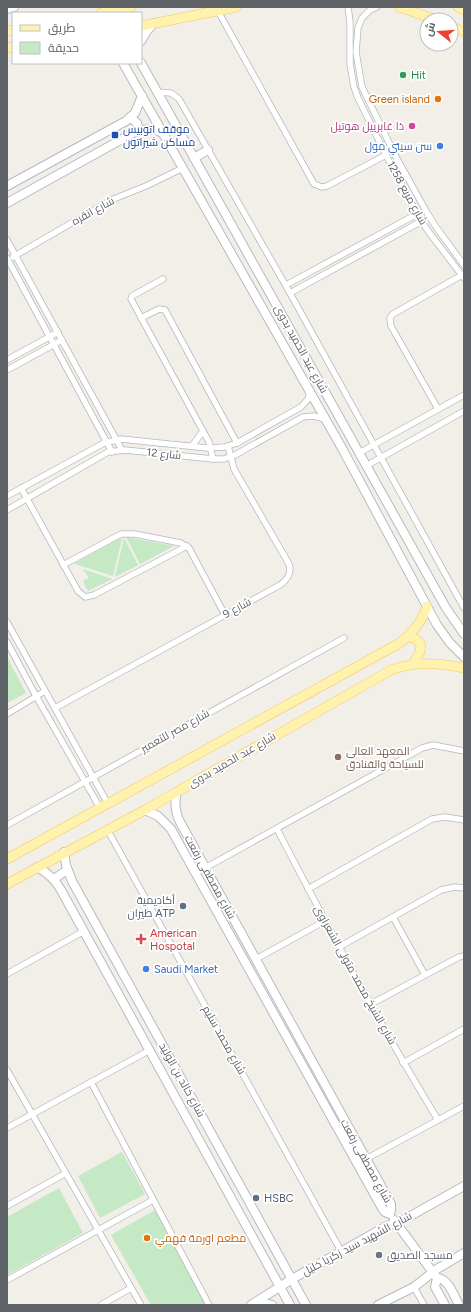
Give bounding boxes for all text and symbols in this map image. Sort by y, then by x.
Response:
legend [12,12,142,64]
north arrow [419,12,459,52]
text: طريق [48,21,76,35]
text: ش [422,21,438,38]
text: حديقة [48,41,79,55]
place label: Hit [411,69,426,82]
marker: Hit [398,70,408,80]
place label: Green island [369,93,430,106]
marker: Green island [433,94,443,104]
place label: ذا غابرييل هوتيل [331,120,404,133]
marker: ذا غابرييل هوتيل [407,121,417,131]
place label: موقف اتوبيس مساكن شيراتون [123,123,195,149]
marker: موقف اتوبيس مساكن شيراتون [110,130,120,140]
place label: سن سيتي مول [365,140,432,155]
marker: سن سيتي مول [435,141,445,151]
street label: شارع مربع 1258 [383,159,430,228]
street label: شارع انقره [69,194,117,229]
street label: شارع عبد الحميد بدوى [270,303,331,396]
street label: شارع 12 [146,446,182,463]
street label: شارع 9 [221,595,254,622]
street label: شارع مصر للتعمير [137,707,212,757]
street label: شارع عبد الحميد بدوى [186,730,279,791]
place label: المعهد العالى للسياحة والفنادق [346,745,424,771]
marker: المعهد العالى للسياحة والفنادق [333,752,343,762]
street label: شارع مصطفى رفعت [181,833,238,922]
place label: أكاديمية طيران ATP [128,893,176,920]
marker: أكاديمية طيران ATP [178,901,188,911]
street label: شارع الشيخ محمد متولى الشعراوى [310,903,399,1047]
place label: American Hospotal [150,927,197,953]
marker: American Hospotal [135,933,147,945]
place label: Saudi Market [154,963,218,976]
marker: Saudi Market [141,964,151,974]
street label: شارع محمد سليم [199,1003,248,1077]
street label: شارع خالد بن الوليد [155,1041,208,1120]
street label: شارع مصطفى رفعت [337,1117,394,1206]
place label: HSBC [264,1192,294,1205]
marker: HSBC [251,1193,261,1203]
street label: شارع الشهيد سيد زكريا خليل [300,1209,415,1279]
place label: مطعم اورمة فهمي [155,1232,246,1247]
marker: مطعم اورمة فهمي [142,1233,152,1243]
place label: مسجد الصديق [387,1249,453,1262]
marker: مسجد الصديق [374,1250,384,1260]

